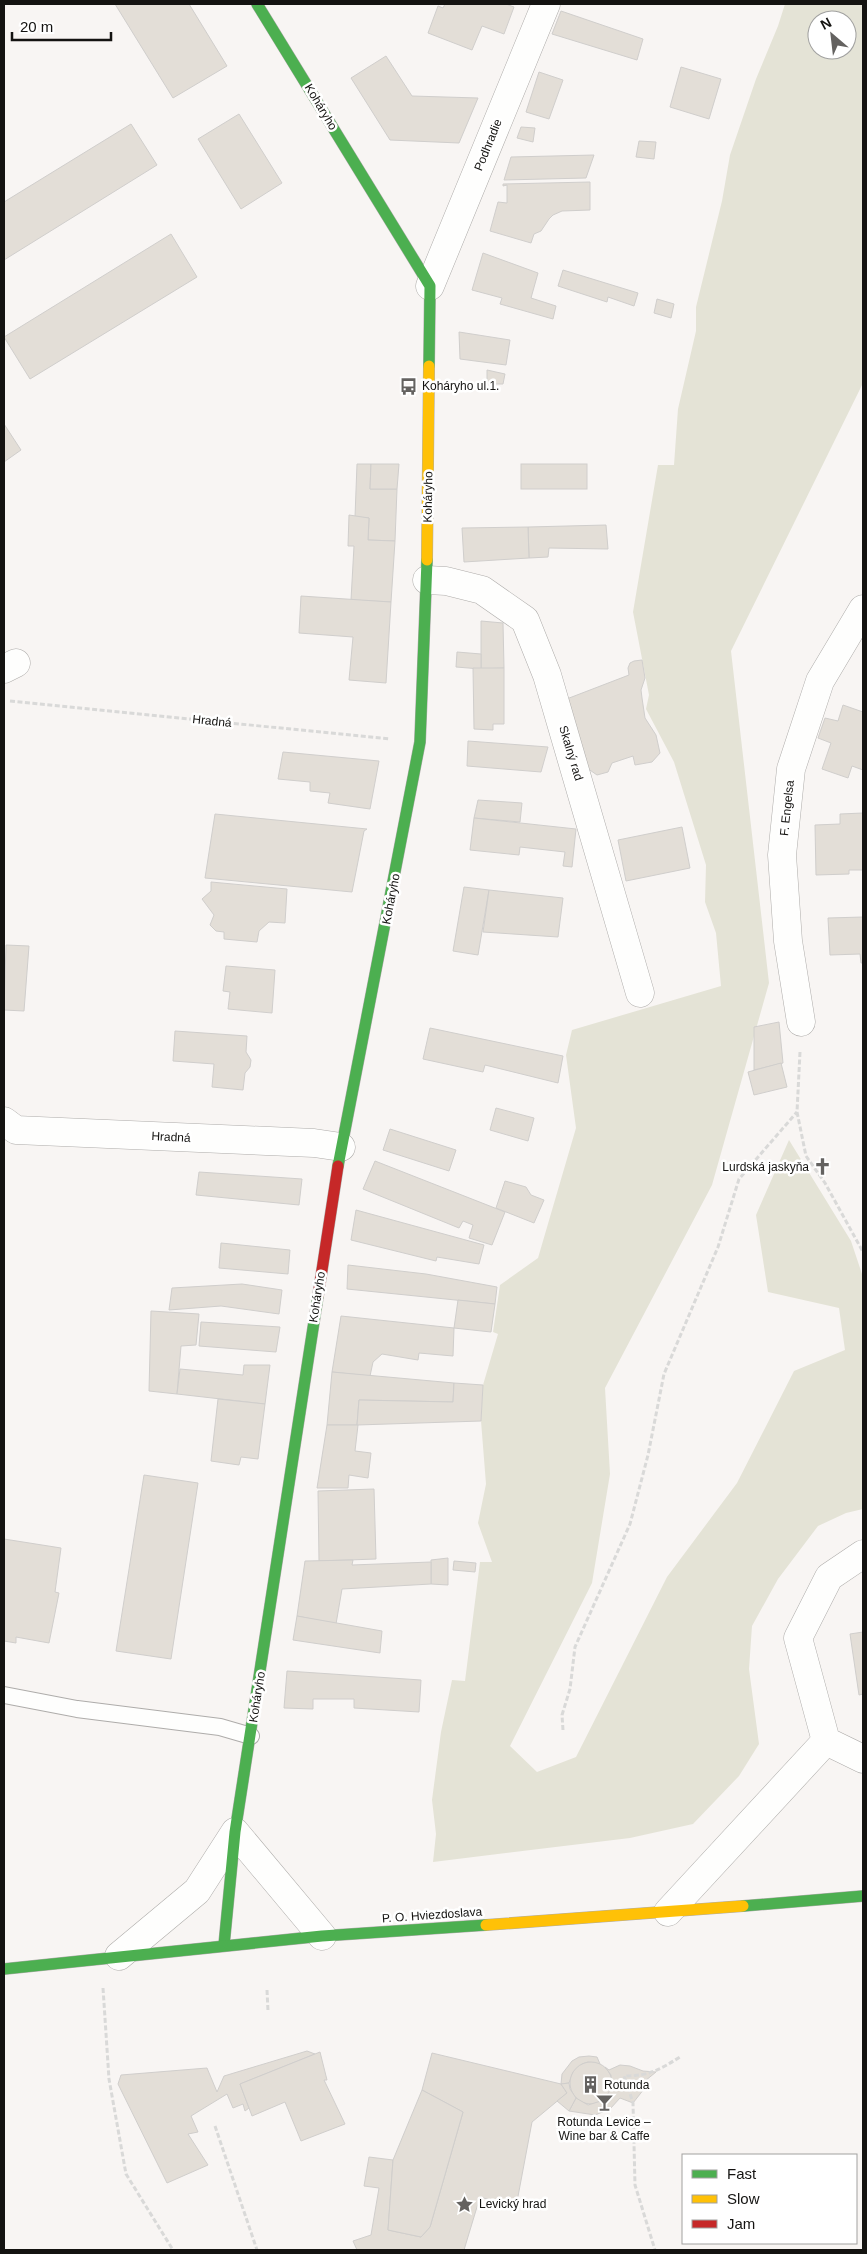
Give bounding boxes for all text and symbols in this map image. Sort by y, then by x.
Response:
scale bar [12,10,111,42]
north arrow [807,10,857,60]
text: N [818,14,834,33]
text: 20 m [20,18,53,35]
street label: Koháryho [302,81,340,133]
street label: Podhradie [471,117,505,173]
bus stop icon: Koháryho ul.1. [398,376,418,396]
place label: Koháryho ul.1. [422,379,499,393]
street label: Koháryho [421,471,435,523]
street label: Hradná [192,712,233,730]
street label: Skalný rad [556,724,586,782]
street label: F. Engelsa [777,779,797,837]
street label: Koháryho [379,872,403,926]
street label: Hradná [151,1129,191,1145]
church icon: Lurdská jaskyňa [813,1157,833,1177]
place label: Lurdská jaskyňa [722,1160,809,1174]
street label: Koháryho [306,1270,328,1323]
street label: Koháryho [246,1670,268,1723]
street label: P. O. Hviezdoslava [381,1904,483,1925]
building icon: Rotunda [580,2075,600,2095]
place label: Rotunda [604,2078,650,2092]
bar icon: Rotunda Levice – Wine bar & Caffe [594,2093,614,2113]
place label: Rotunda Levice – Wine bar & Caffe [557,2115,651,2143]
legend [682,2154,857,2244]
text: Fast [727,2165,757,2182]
text: Slow [727,2190,760,2207]
place icon: Levický hrad [455,2194,475,2214]
place label: Levický hrad [479,2197,546,2211]
text: Jam [727,2215,755,2232]

